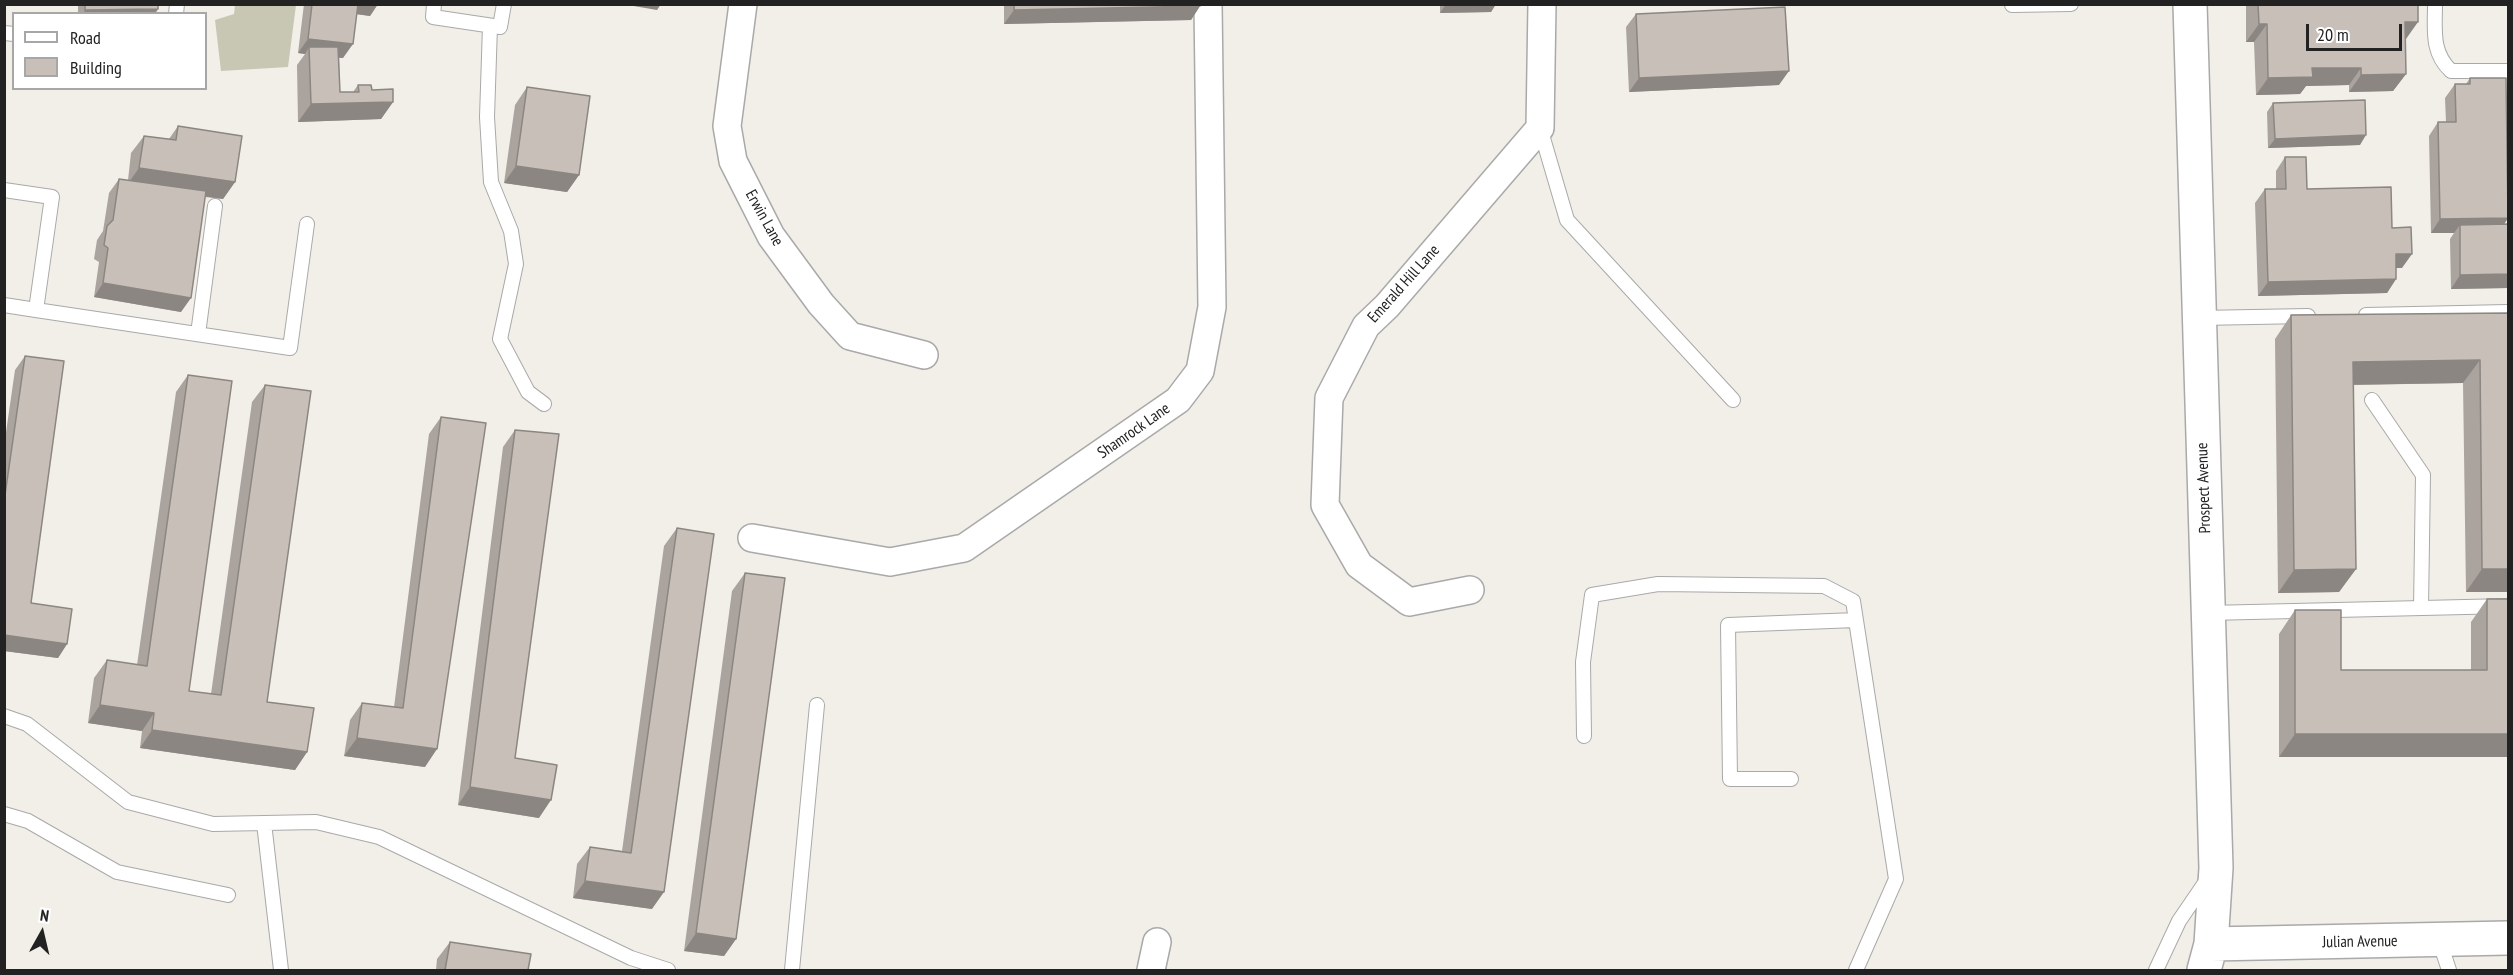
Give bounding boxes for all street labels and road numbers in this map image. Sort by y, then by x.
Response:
street label: Erwin Lane [741,187,787,249]
street label: Emerald Hill Lane [1364,241,1444,327]
street label: Shamrock Lane [1094,399,1174,463]
street label: Prospect Avenue [2193,442,2215,534]
street label: Julian Avenue [2322,932,2398,952]

